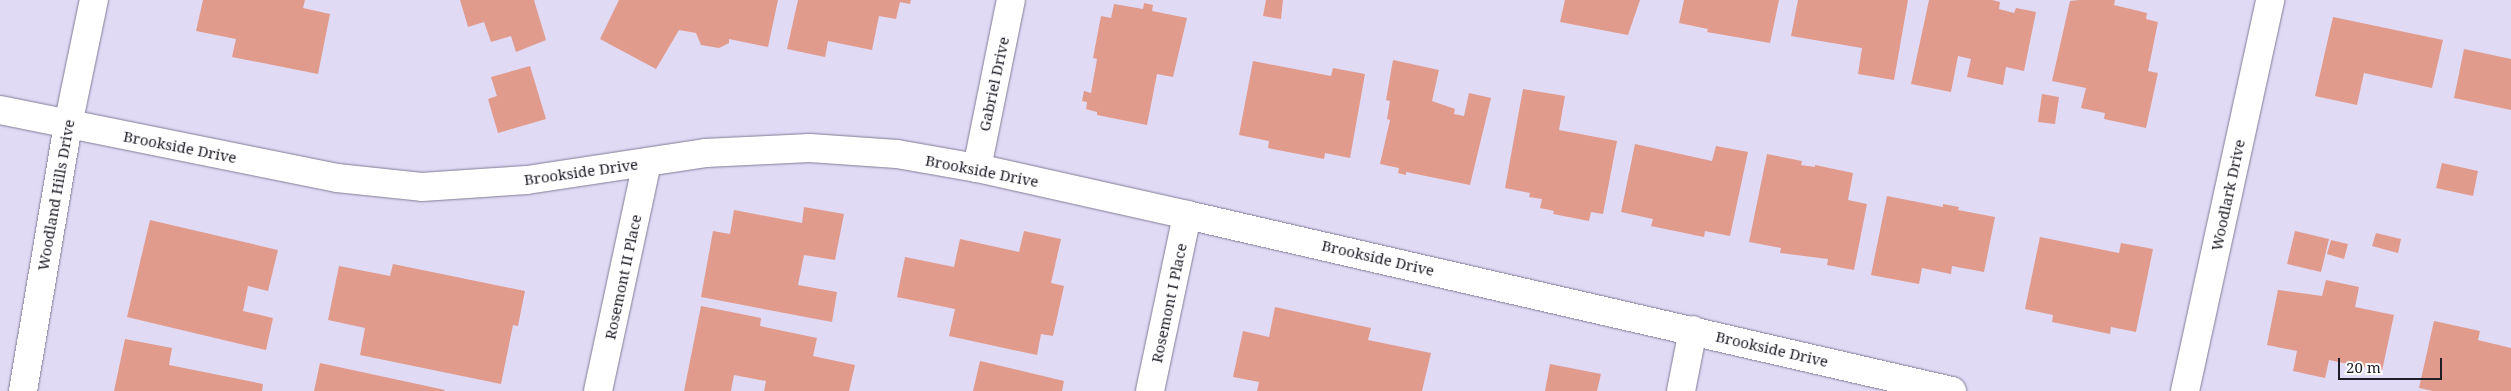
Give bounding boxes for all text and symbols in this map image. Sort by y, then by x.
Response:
street label: Gabriel Drive [975,35,1013,133]
street label: Woodland Hills Drive [34,118,78,272]
street label: Brookside Drive [122,127,238,167]
street label: Woodlark Drive [2207,138,2249,252]
street label: Brookside Drive [924,151,1040,191]
street label: Brookside Drive [523,155,639,189]
street label: Rosemont II Place [601,213,645,341]
street label: Brookside Drive [1320,236,1436,280]
street label: Rosemont I Place [1148,241,1190,365]
street label: Brookside Drive [1714,327,1830,371]
scale bar [2341,348,2445,380]
text: 20 m [2346,357,2381,377]

